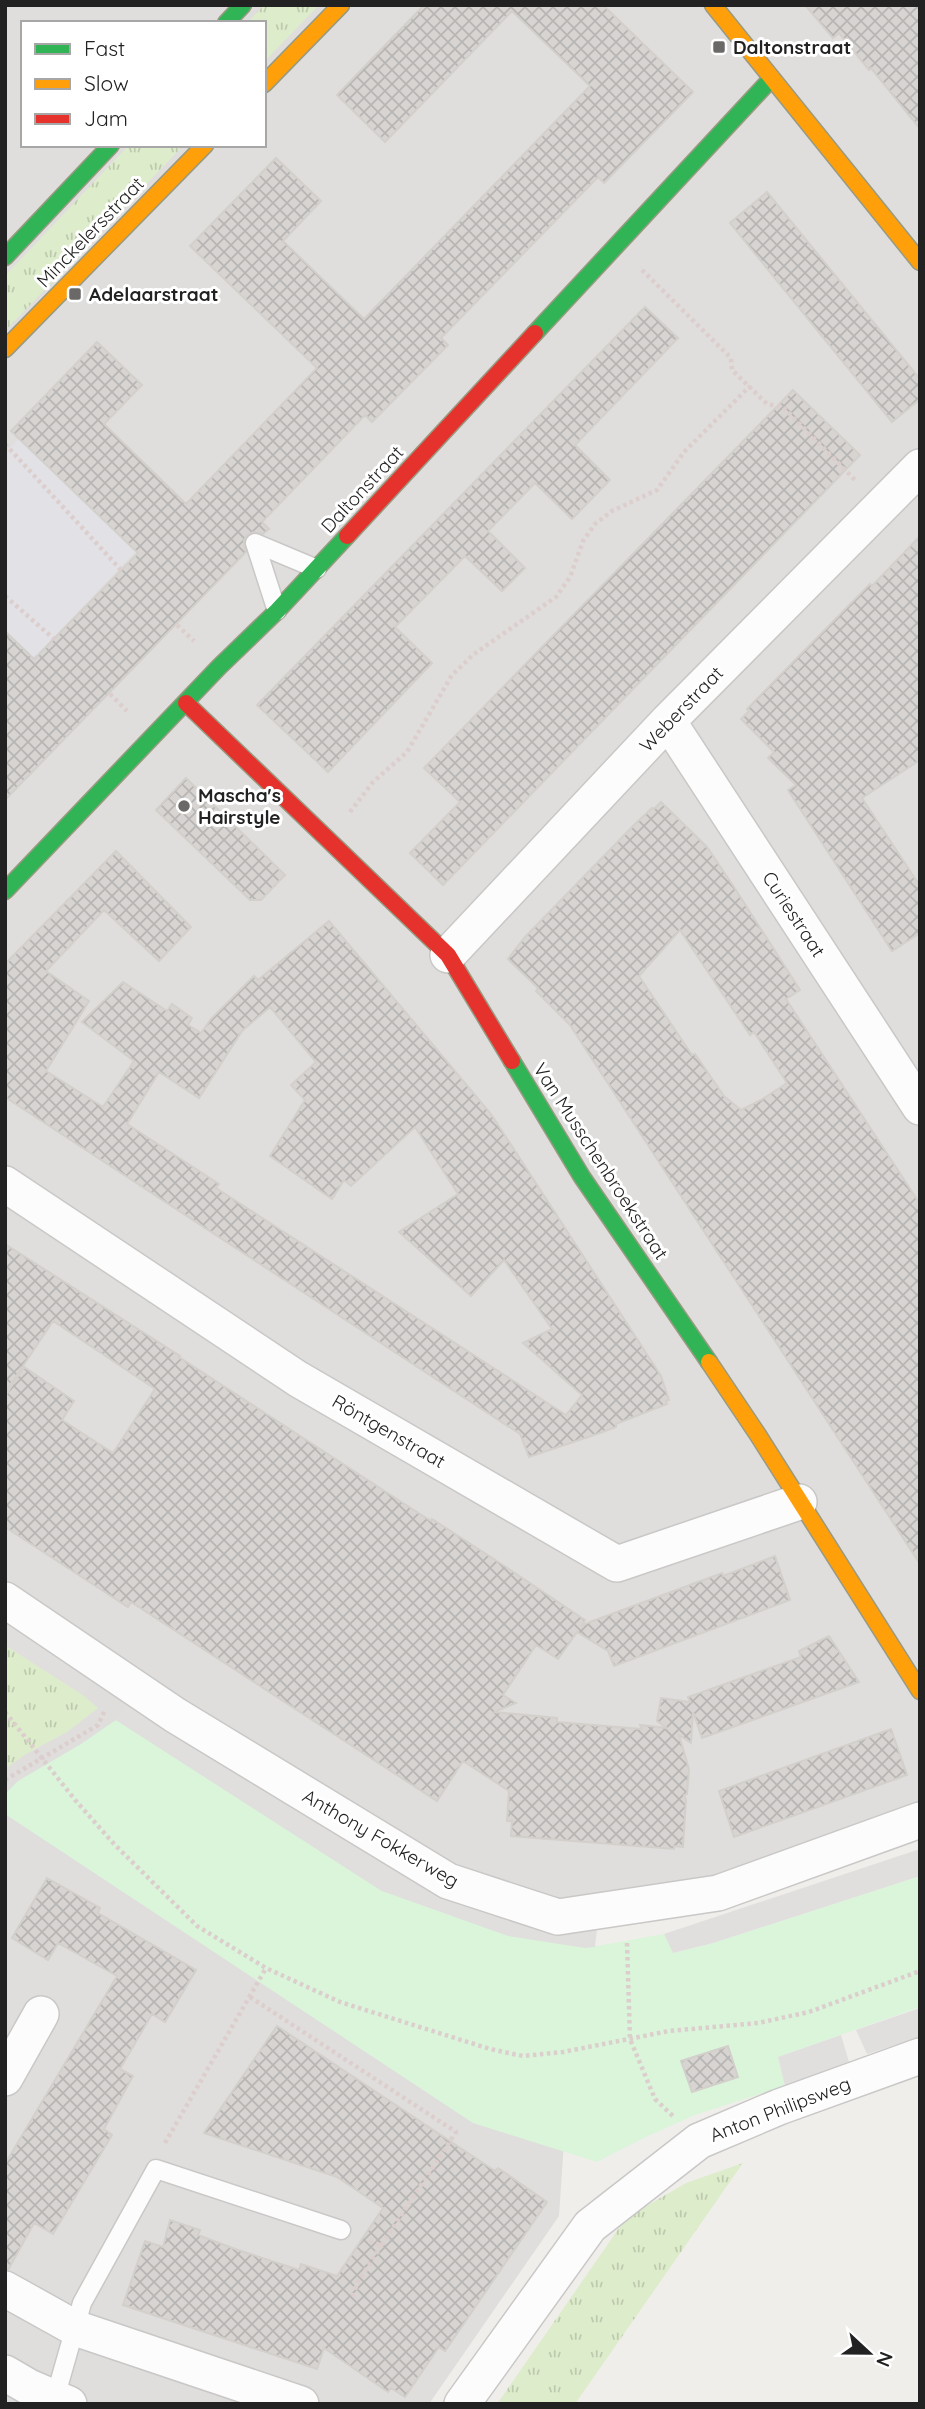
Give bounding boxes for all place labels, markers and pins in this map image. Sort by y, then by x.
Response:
place label: Daltonstraat [733,35,851,59]
marker: Daltonstraat [711,39,727,55]
place label: Adelaarstraat [89,282,219,306]
marker: Adelaarstraat [67,286,83,302]
place label: Mascha's Hairstyle [198,783,281,829]
marker: Mascha's Hairstyle [176,798,192,814]

